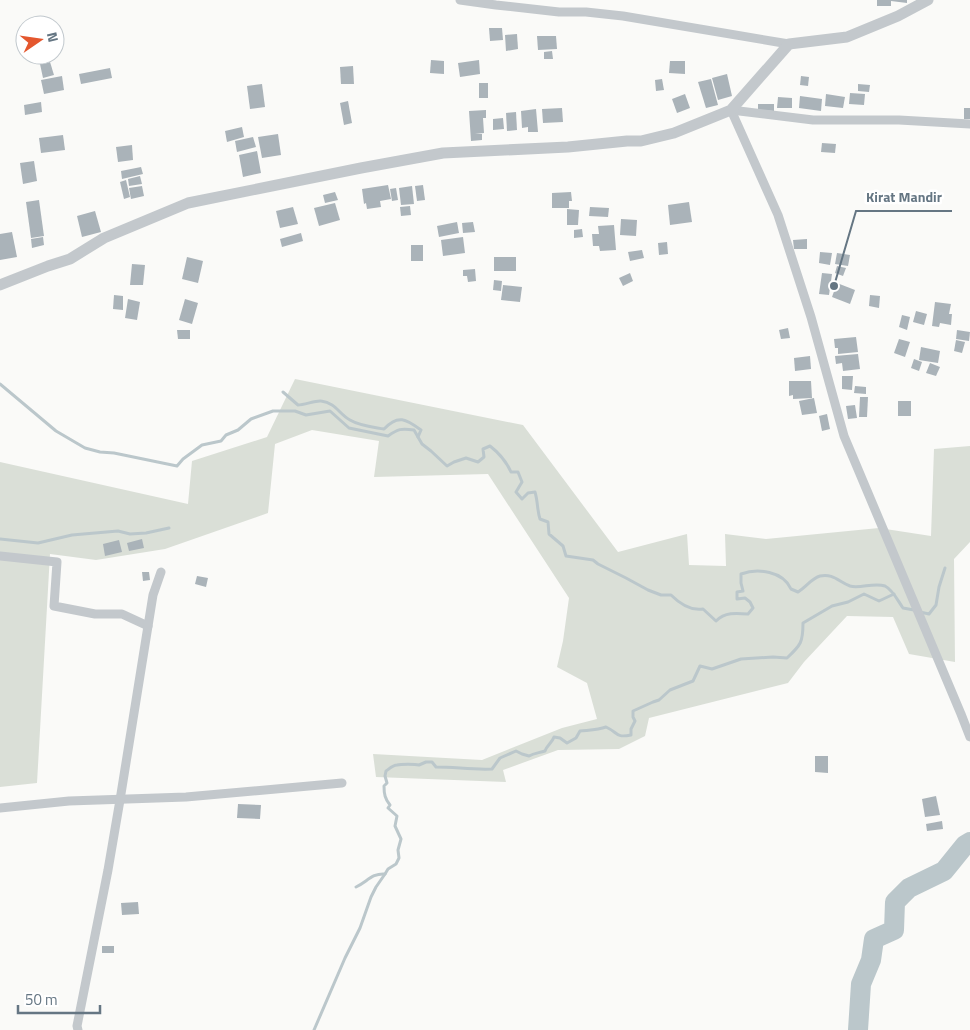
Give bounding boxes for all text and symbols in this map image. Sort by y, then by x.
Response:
north arrow [15,15,65,65]
text: N [42,30,64,44]
callout: Kirat Mandir [856,182,952,211]
text: Kirat Mandir [866,186,942,207]
scale bar [18,982,100,1014]
text: 50 m [25,988,58,1011]

